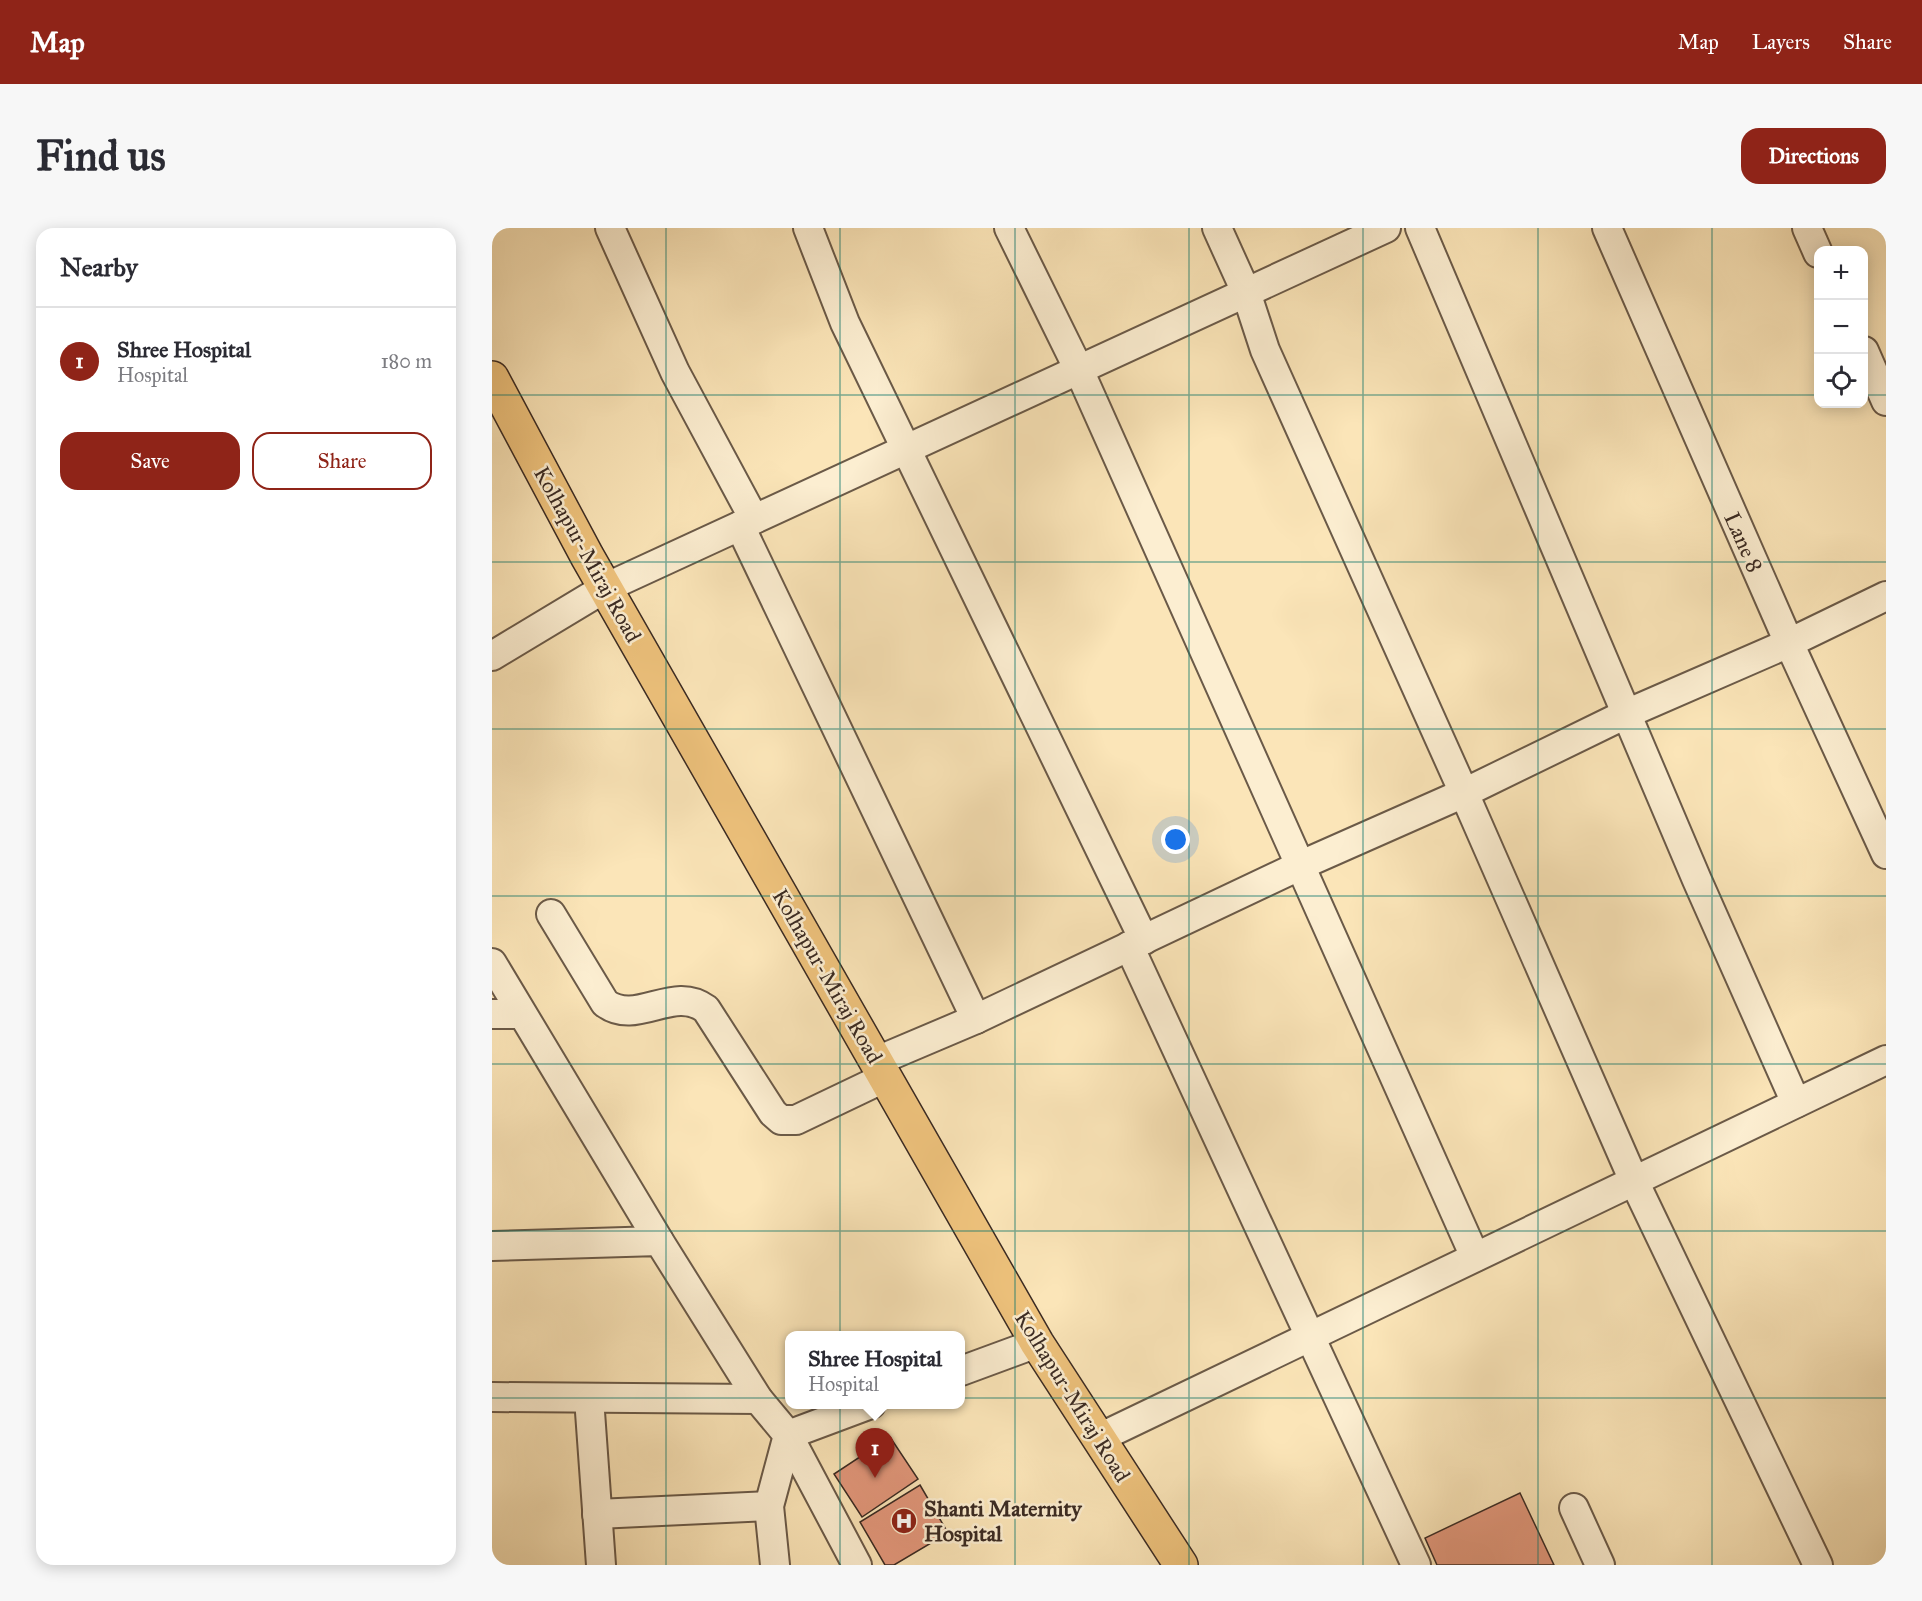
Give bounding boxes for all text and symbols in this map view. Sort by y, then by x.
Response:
text: Map [30,25,85,60]
text: Map [1678,29,1719,55]
text: Layers [1752,29,1810,55]
text: Share [1843,29,1892,55]
button: Directions [1741,128,1886,184]
text: Find us [36,130,166,182]
map controls [1814,246,1868,408]
button: + [1814,246,1868,300]
text: Nearby [60,251,138,283]
button: − [1814,300,1868,354]
text: Shree Hospital [117,336,251,363]
text: 1 [76,349,83,373]
text: 180 m [381,349,432,373]
button: locate [1814,354,1868,408]
text: Hospital [117,363,188,387]
button: Save [60,432,240,490]
button: Share [252,432,432,490]
street label: Kolhapur-Miraj Road [528,461,647,647]
street label: Lane 8 [1718,508,1769,576]
your location [1161,825,1190,854]
street label: Kolhapur-Miraj Road [767,884,889,1068]
street label: Kolhapur-Miraj Road [1009,1305,1136,1487]
popup [785,1331,965,1409]
text: Shree Hospital [808,1345,942,1372]
text: Hospital [808,1372,879,1396]
pin: 1 [856,1428,895,1478]
place label: Shanti Maternity Hospital [924,1495,1083,1547]
hospital icon: Shanti Maternity Hospital [889,1506,919,1536]

